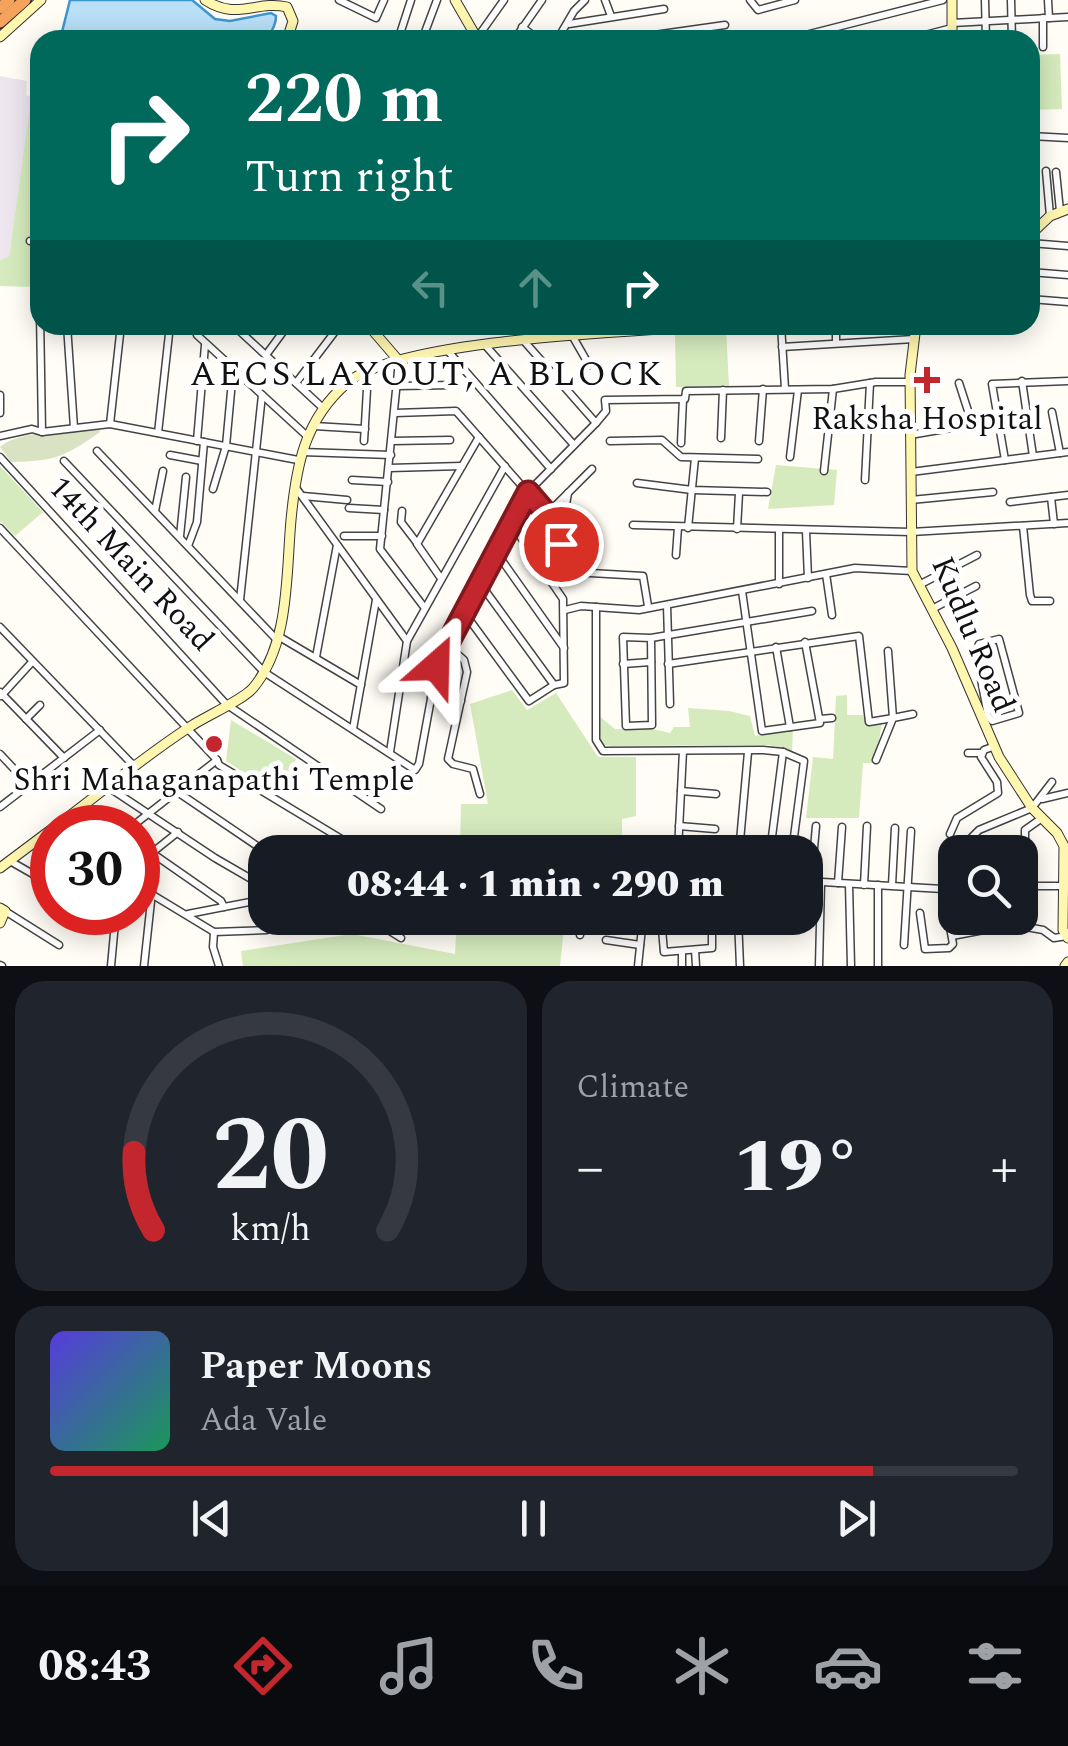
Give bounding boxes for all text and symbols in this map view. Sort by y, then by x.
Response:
text: 220 m [245,47,443,153]
icon: right [80,70,210,200]
text: Turn right [245,143,454,212]
icon: left [403,260,458,315]
icon: ahead [508,260,563,315]
icon: right [613,260,668,315]
district label: AECS LAYOUT, A BLOCK [190,348,664,401]
marker: Raksha Hospital [914,367,940,393]
place label: Raksha Hospital [811,395,1043,444]
street label: 14th Main Road [36,465,226,663]
pin [519,502,604,587]
icon: arrive [534,517,589,572]
street label: Kudlu Road [918,549,1027,720]
position arrow [384,614,488,718]
marker: Shri Mahaganapathi Temple [203,733,225,755]
place label: Shri Mahaganapathi Temple [13,756,415,805]
speed limit sign: 30 [30,805,160,935]
map controls [938,835,1038,935]
button: search [938,835,1038,935]
text: 08:44 · 1 min · 290 m [347,856,724,914]
text: Climate [577,1063,689,1112]
text: 20 [212,1078,329,1236]
text: 19° [733,1111,861,1225]
text: − [577,1127,604,1210]
text: + [990,1127,1018,1210]
text: km/h [231,1202,311,1257]
text: Paper Moons [200,1338,432,1396]
text: Ada Vale [200,1396,327,1445]
icon: previous [184,1491,239,1546]
icon: pause [506,1491,561,1546]
icon: next [829,1491,884,1546]
icon: directions [228,1631,298,1701]
icon: music [374,1631,444,1701]
icon: phone [521,1631,591,1701]
icon: climate [667,1631,737,1701]
icon: car [813,1631,883,1701]
icon: filters [960,1631,1030,1701]
text: 08:43 [38,1632,151,1701]

